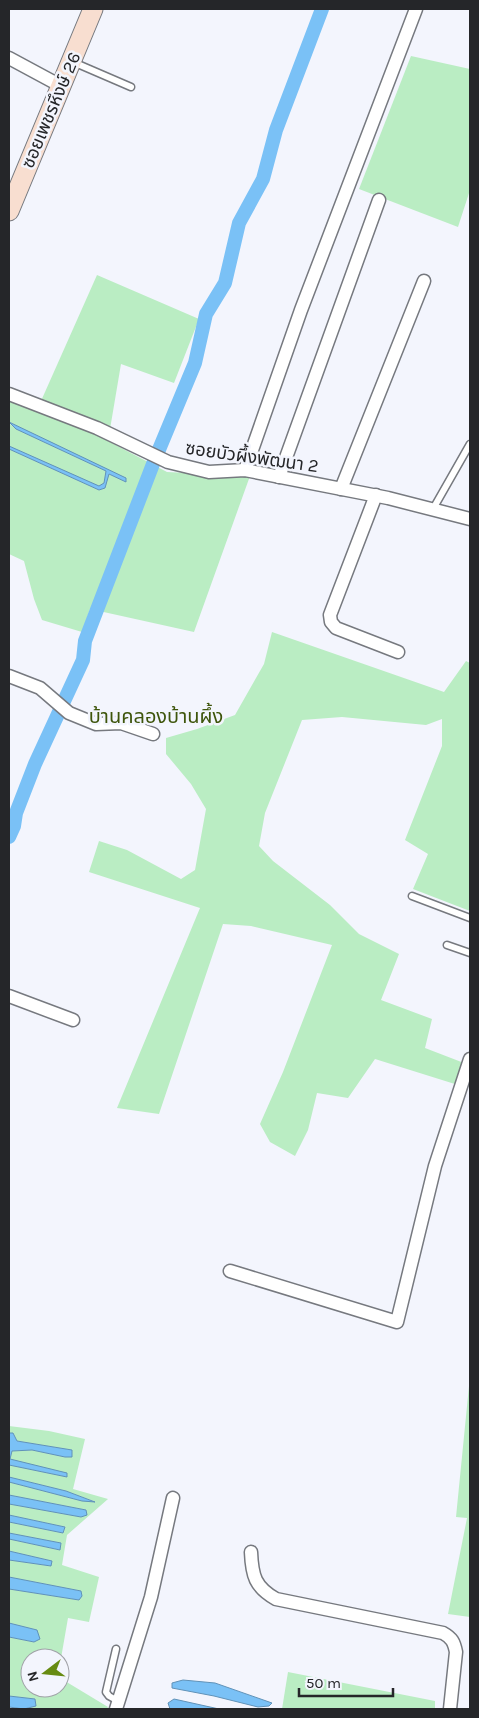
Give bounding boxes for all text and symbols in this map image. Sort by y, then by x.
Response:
street label: ซอยเพชรหึงษ์ 26 [17,49,85,171]
street label: ซอยบัวผึ้งพัฒนา 2 [184,435,320,477]
district label: บ้านคลองบ้านผึ้ง [89,702,223,728]
north arrow [20,1648,70,1698]
scale bar [299,1666,393,1698]
text: N [23,1669,43,1684]
text: 50 m [306,1674,341,1692]

